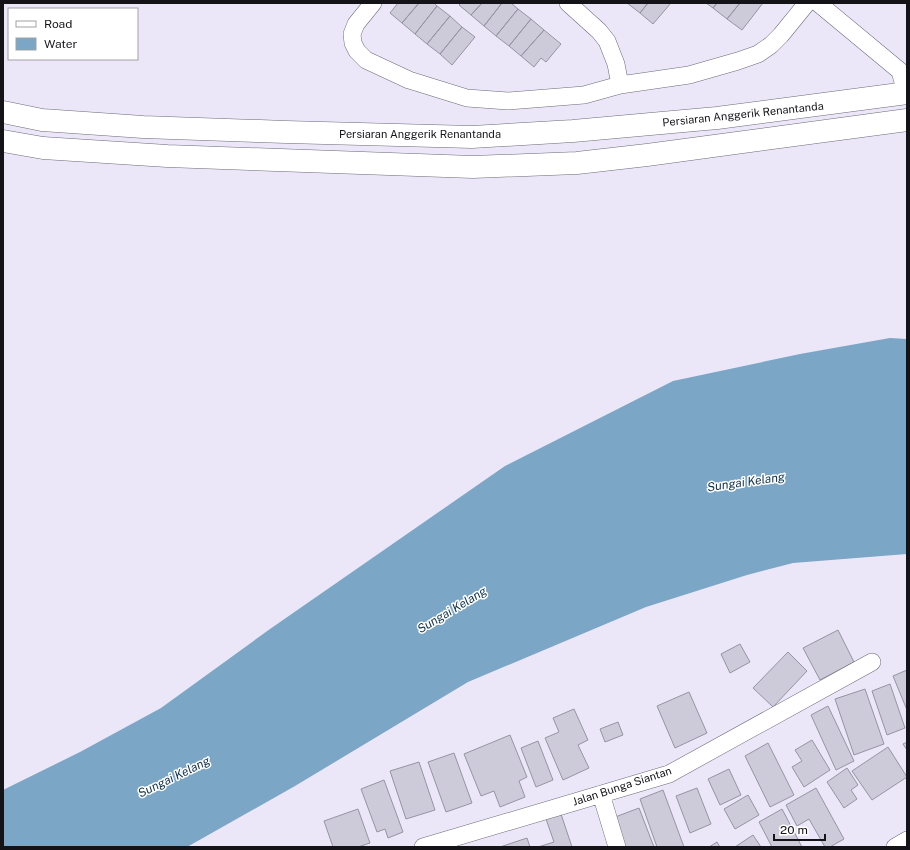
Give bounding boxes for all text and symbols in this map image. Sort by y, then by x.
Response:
legend [8,8,138,60]
text: Road [44,17,72,31]
text: Water [44,37,78,51]
street label: Persiaran Anggerik Renantanda [662,100,824,128]
street label: Persiaran Anggerik Renantanda [339,128,501,140]
water label: Sungai Kelang [706,469,787,494]
water label: Sungai Kelang [415,583,490,636]
water label: Sungai Kelang [136,753,213,800]
street label: Jalan Bunga Siantan [571,764,673,808]
scale bar [774,816,825,842]
text: 20 m [780,823,808,837]

